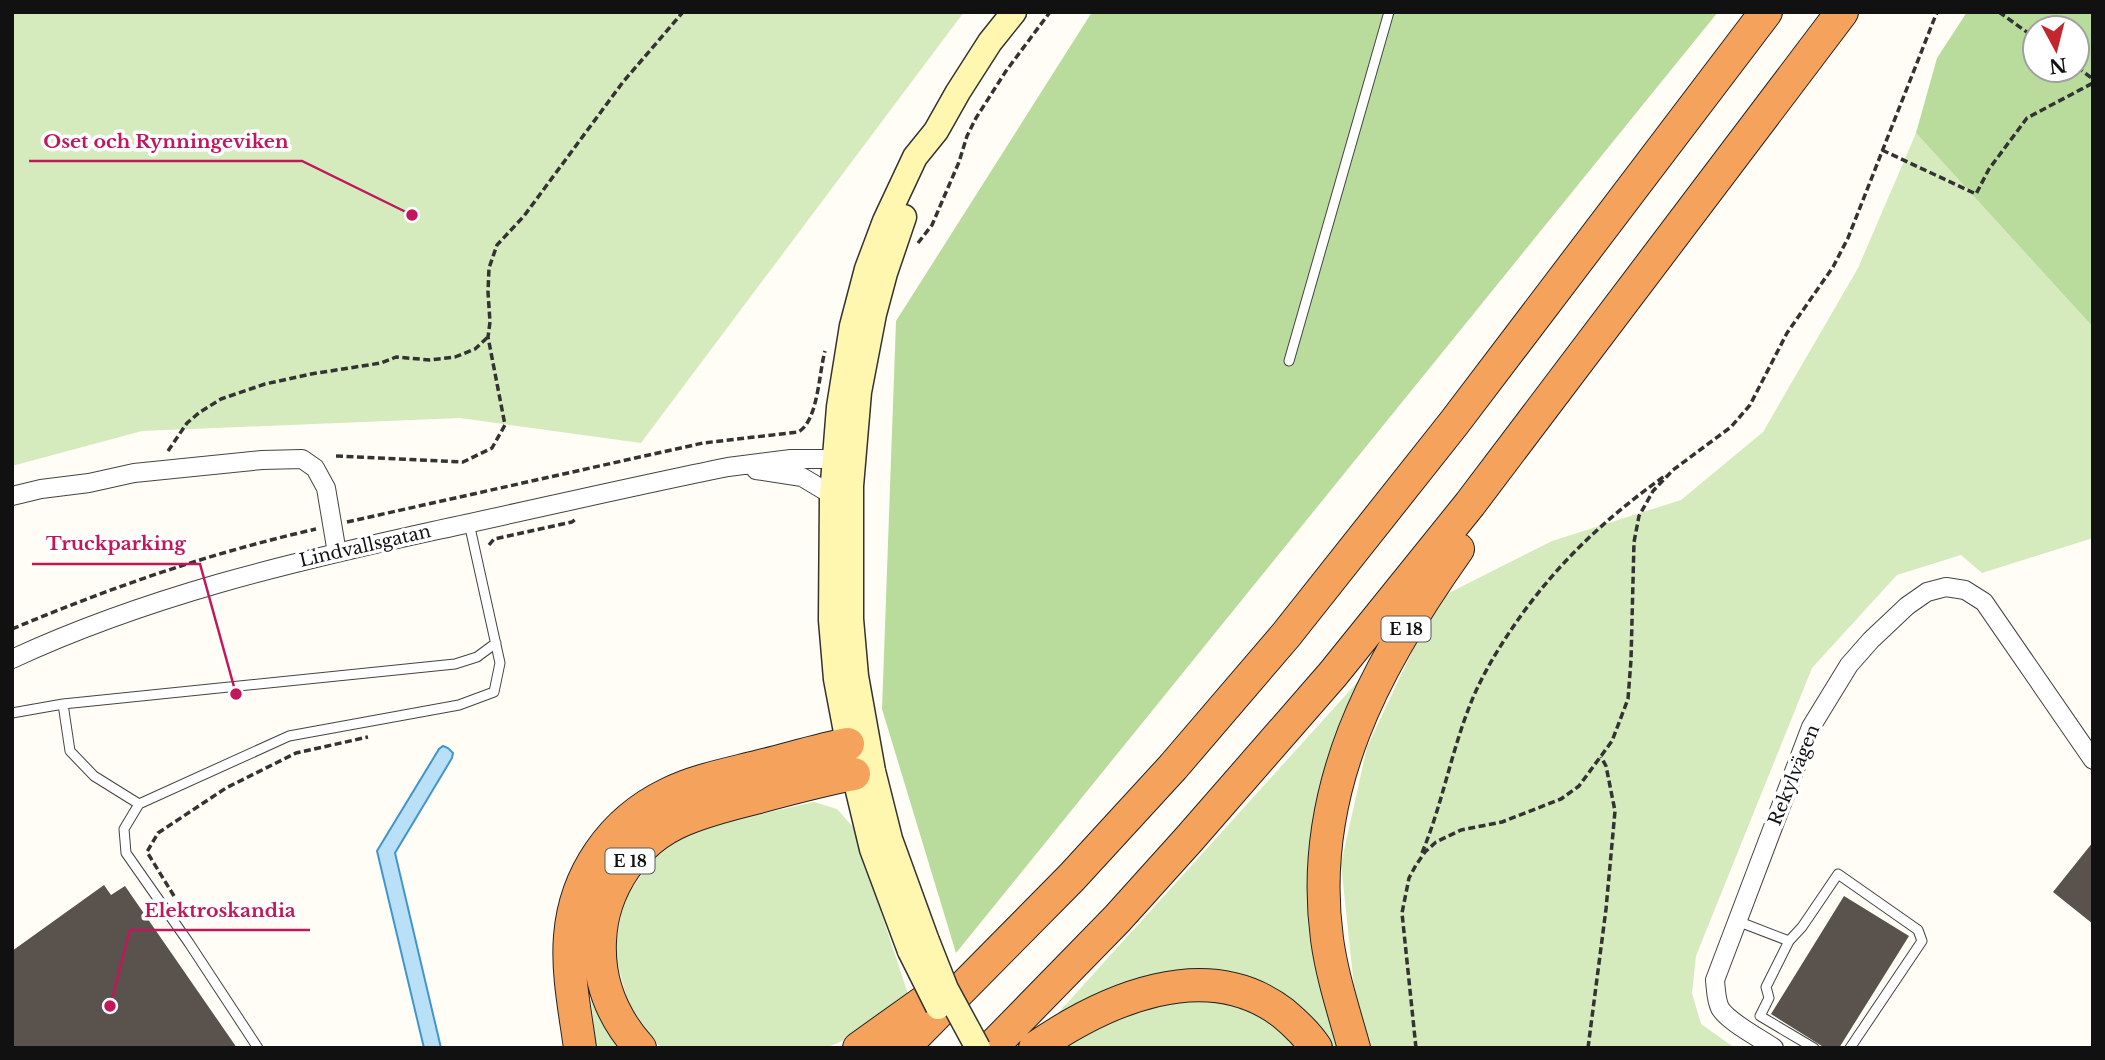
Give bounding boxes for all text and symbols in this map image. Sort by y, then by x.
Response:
north arrow [2021,14,2091,84]
text: N [2048,53,2068,78]
callout: Oset och Rynningeviken [29,121,302,161]
text: Oset och Rynningeviken [43,130,289,153]
street label: Lindvallsgatan [297,520,433,572]
callout: Truckparking [32,524,200,564]
text: Truckparking [46,532,187,555]
road number: E 18 [1382,616,1430,642]
street label: Rekylvägen [1764,721,1824,829]
road number: E 18 [606,848,654,874]
callout: Elektroskandia [130,890,310,930]
text: Elektroskandia [144,899,296,922]

